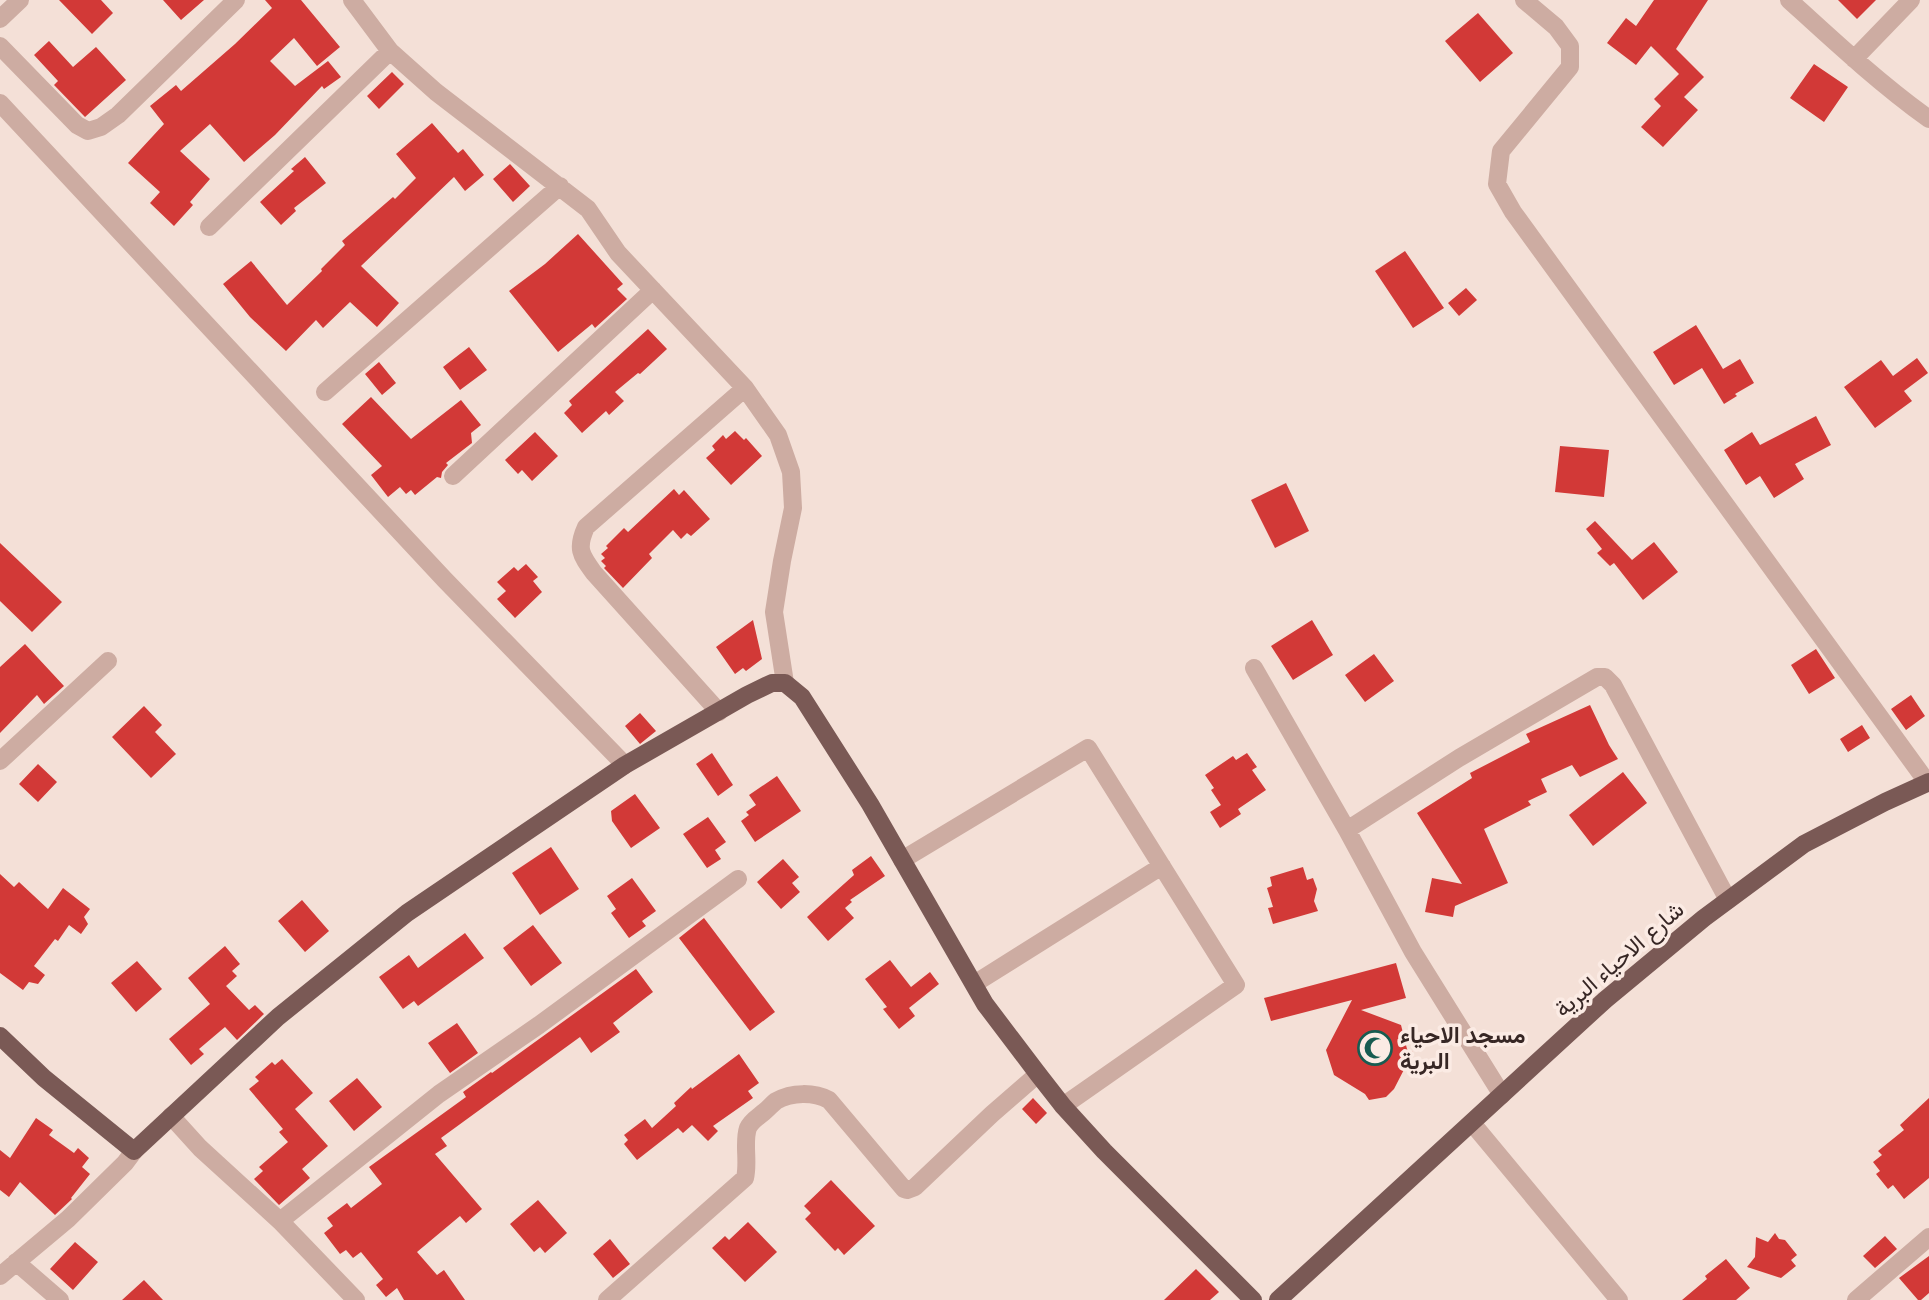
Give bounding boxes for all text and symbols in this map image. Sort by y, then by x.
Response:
street label: شارع الاحياء البرية [1550,897,1691,1025]
place label: مسجد الاحياء البرية [1400,1023,1526,1078]
mosque icon: مسجد الاحياء البرية [1356,1029,1394,1067]

